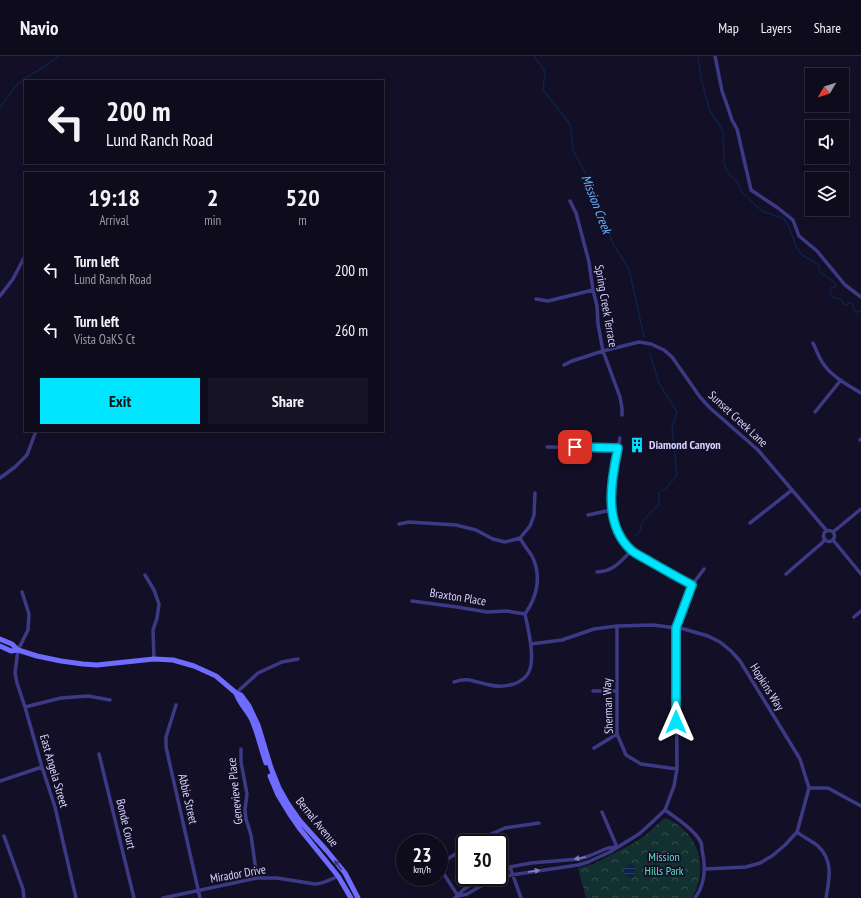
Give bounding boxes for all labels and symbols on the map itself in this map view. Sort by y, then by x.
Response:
north arrow [805,68,849,112]
water label: Mission Creek [578,172,616,238]
street label: Spring Creek Terrace [592,263,621,349]
street label: Sunset Creek Lane [706,387,771,450]
pin [558,430,592,464]
building icon: Diamond Canyon [628,436,646,454]
place label: Diamond Canyon [649,437,721,452]
street label: Braxton Place [429,585,487,608]
street label: Hopkins Way [747,660,788,713]
street label: Sherman Way [599,677,616,734]
position arrow [655,701,697,743]
street label: East Angela Street [37,732,72,810]
street label: Genevieve Place [224,757,245,825]
street label: Abbie Street [175,772,202,826]
street label: Bernal Avenue [293,794,342,849]
street label: Bonde Court [113,797,140,851]
speed limit sign: 30 [456,834,508,886]
park label: Mission Hills Park [644,849,684,878]
one-way arrow [574,855,586,861]
one-way arrow [334,859,342,870]
street label: Mirador Drive [209,861,267,886]
one-way arrow [528,868,540,874]

